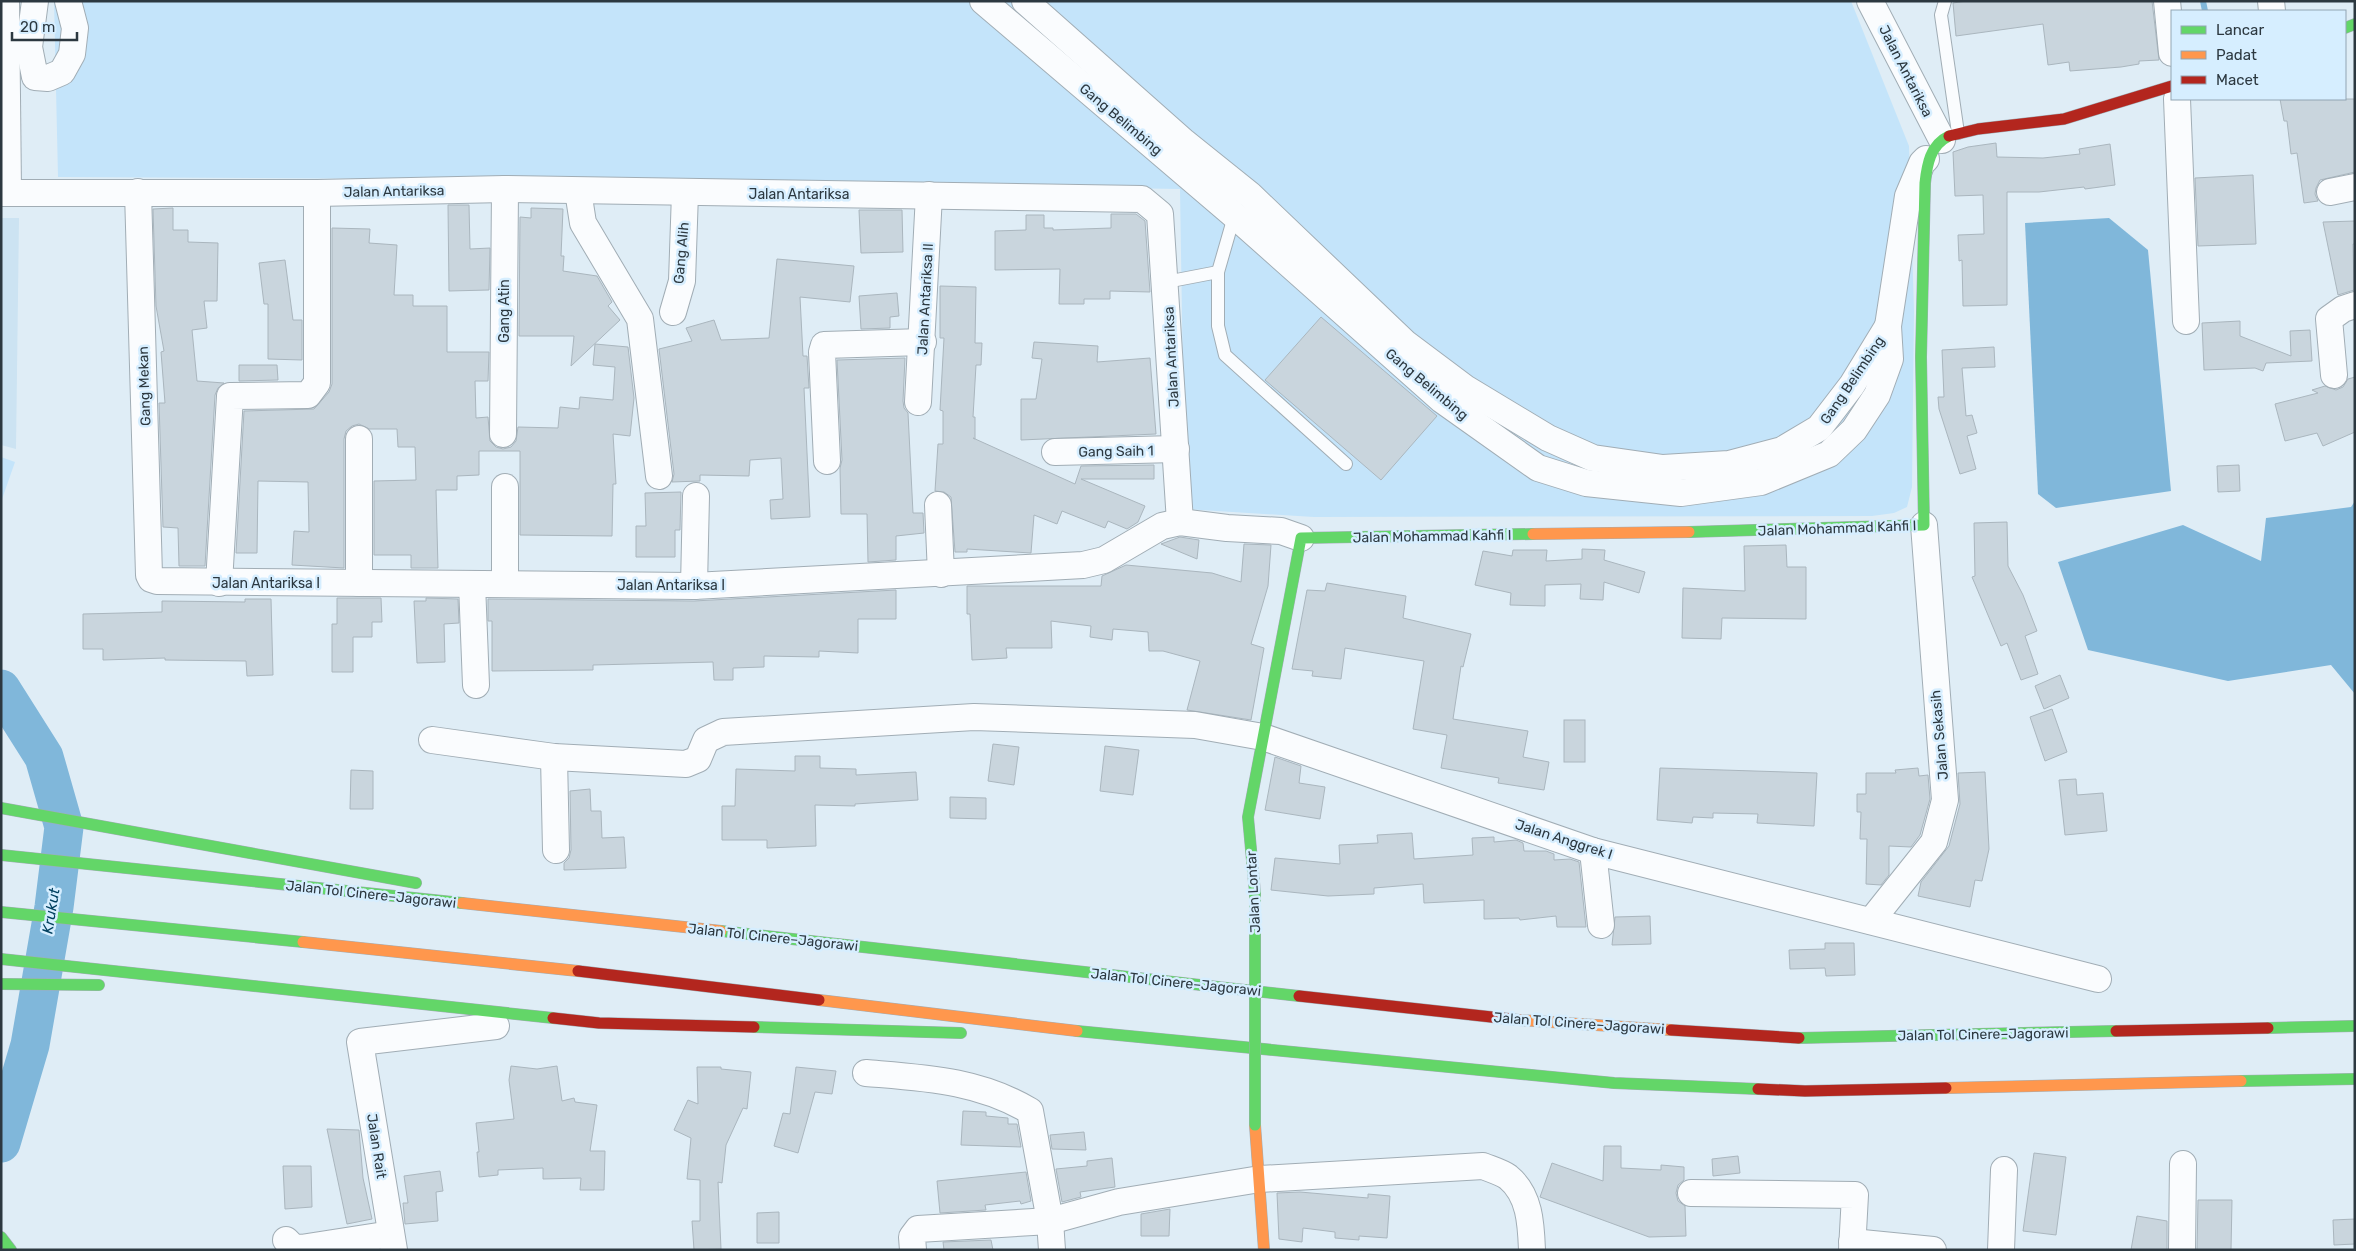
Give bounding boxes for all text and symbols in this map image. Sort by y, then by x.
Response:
scale bar [12,10,78,42]
legend [2171,10,2346,100]
text: 20 m [20,18,55,36]
text: Lancar [2216,21,2264,39]
street label: Jalan Antariksa [1875,22,1936,120]
text: Padat [2216,46,2257,64]
text: Macet [2216,71,2259,89]
street label: Gang Belimbing [1076,80,1165,159]
street label: Jalan Antariksa [343,182,445,201]
street label: Jalan Antariksa [749,186,849,203]
street label: Gang Alih [670,221,693,285]
street label: Jalan Antariksa II [914,243,937,355]
street label: Gang Atin [496,279,513,343]
street label: Jalan Antariksa [1160,306,1183,408]
street label: Gang Belimbing [1817,333,1888,428]
street label: Gang Belimbing [1382,345,1471,424]
street label: Gang Mekan [135,346,154,426]
street label: Gang Saih 1 [1078,442,1154,461]
street label: Jalan Mohammad Kahfi I [1757,517,1917,540]
street label: Jalan Mohammad Kahfi I [1352,527,1512,546]
street label: Jalan Antariksa I [212,575,320,592]
street label: Jalan Antariksa I [617,577,725,594]
street label: Jalan Sekasih [1927,689,1952,781]
street label: Jalan Anggrek I [1513,816,1615,863]
street label: Jalan Lontar [1243,850,1264,933]
street label: Jalan Tol Cinere–Jagorawi [285,877,457,912]
water label: Krukut [39,887,64,935]
street label: Jalan Tol Cinere–Jagorawi [687,920,859,955]
street label: Jalan Tol Cinere–Jagorawi [1090,965,1262,1000]
street label: Jalan Tol Cinere–Jagorawi [1493,1009,1665,1038]
street label: Jalan Tol Cinere–Jagorawi [1897,1025,2069,1044]
street label: Jalan Rait [363,1112,390,1180]

